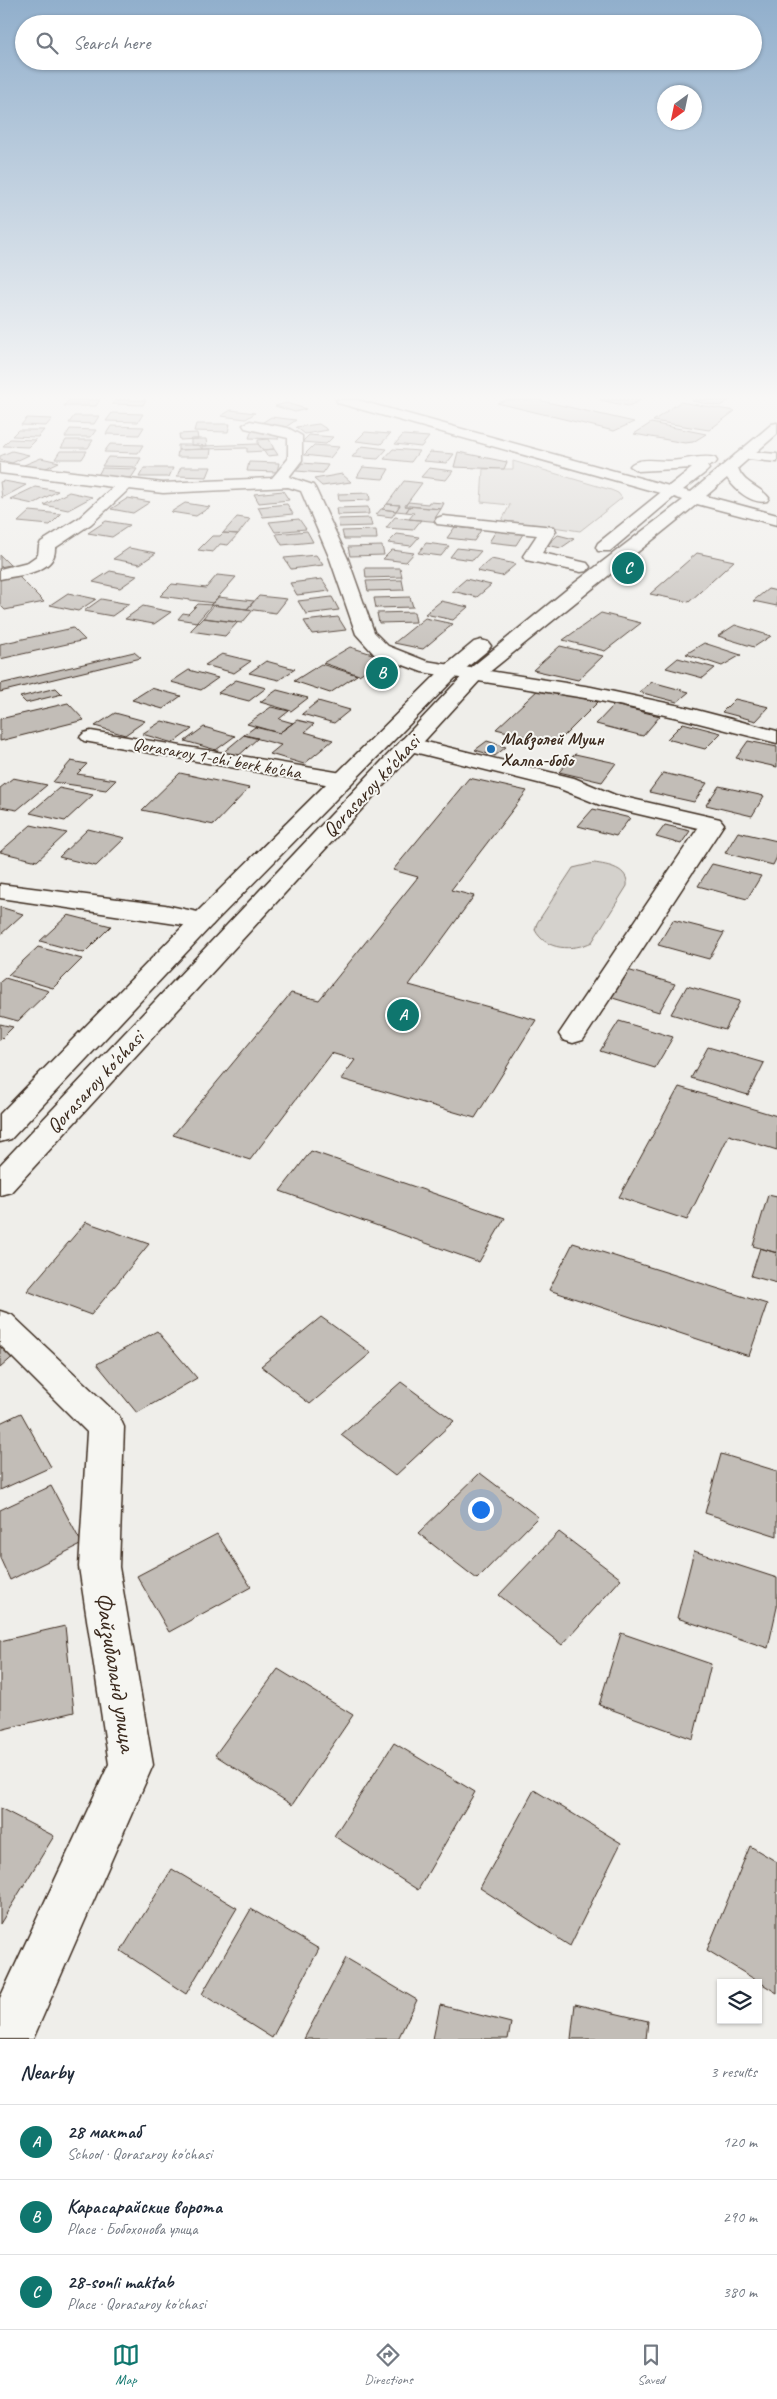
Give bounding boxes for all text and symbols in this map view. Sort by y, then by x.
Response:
search box [15,15,762,70]
icon: search [33,29,61,57]
text: Search here [73,31,150,55]
north arrow [657,85,702,130]
pin: C [612,549,644,587]
pin: B [366,654,398,692]
street label: Qorasaroy ko'chasi [317,727,427,843]
place label: Мавзолей Муин Халпа-бобо [501,728,605,771]
street label: Qorasaroy 1-chi berk ko'cha [131,732,304,784]
marker: Мавзолей Муин Халпа-бобо [485,743,497,755]
pin: A [387,996,419,1034]
street label: Qorasaroy ko'chasi [41,1023,151,1139]
your location [468,1497,494,1523]
street label: Файзибаланд улица [87,1590,145,1757]
map controls [717,1979,762,2024]
button: layers [717,1979,762,2024]
text: Nearby [20,2059,73,2085]
text: 3 results [710,2062,757,2082]
text: 28 мактаб [67,2120,142,2144]
text: A [32,2132,40,2152]
text: 120 m [723,2132,757,2152]
text: School · Qorasaroy ko'chasi [67,2144,212,2164]
text: Карасарайские ворота [67,2195,222,2219]
text: B [32,2207,40,2227]
text: 290 m [723,2207,757,2227]
text: Place · Бобохонова улица [67,2219,198,2239]
text: 28-sonli maktab [67,2270,173,2294]
text: C [32,2282,40,2302]
text: 380 m [723,2282,757,2302]
text: Place · Qorasaroy ko'chasi [67,2294,206,2314]
tab: Map [112,2341,140,2388]
tab: Directions [364,2341,413,2388]
tab: Saved [637,2341,665,2388]

